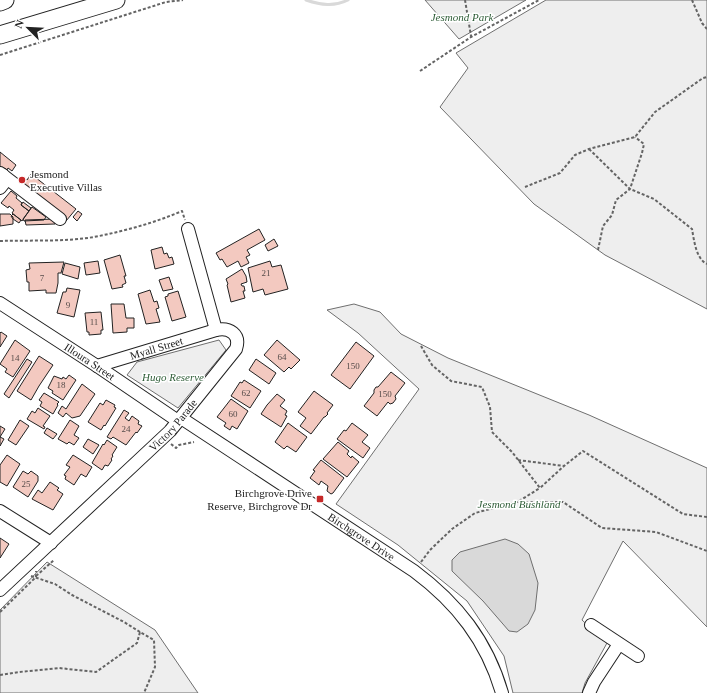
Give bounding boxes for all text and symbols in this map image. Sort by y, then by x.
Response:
north arrow [8,8,48,48]
park label: Jesmond Park [431,11,494,23]
text: N [12,18,26,30]
place label: Jesmond Executive Villas [30,168,102,193]
marker: Jesmond Executive Villas [17,175,27,185]
house number: 21 [262,268,271,278]
house number: 7 [40,273,45,283]
house number: 9 [66,300,71,310]
house number: 11 [90,317,98,327]
street label: Myall Street [128,334,184,362]
street label: Illoura Street [62,341,117,382]
house number: 64 [278,352,287,362]
house number: 14 [11,353,20,363]
house number: 150 [346,361,360,371]
park label: Hugo Reserve [141,371,204,383]
house number: 18 [57,380,66,390]
house number: 62 [242,388,251,398]
house number: 150 [378,389,392,399]
street label: Victory Parade [146,397,199,454]
house number: 60 [229,409,238,419]
house number: 24 [122,424,131,434]
house number: 25 [22,479,31,489]
place label: Birchgrove Drive Reserve, Birchgrove Dr [207,487,312,512]
marker: Birchgrove Drive Reserve, Birchgrove Dr [315,494,325,504]
park label: Jesmond Bushland [478,498,561,510]
street label: Birchgrove Drive [326,510,397,563]

